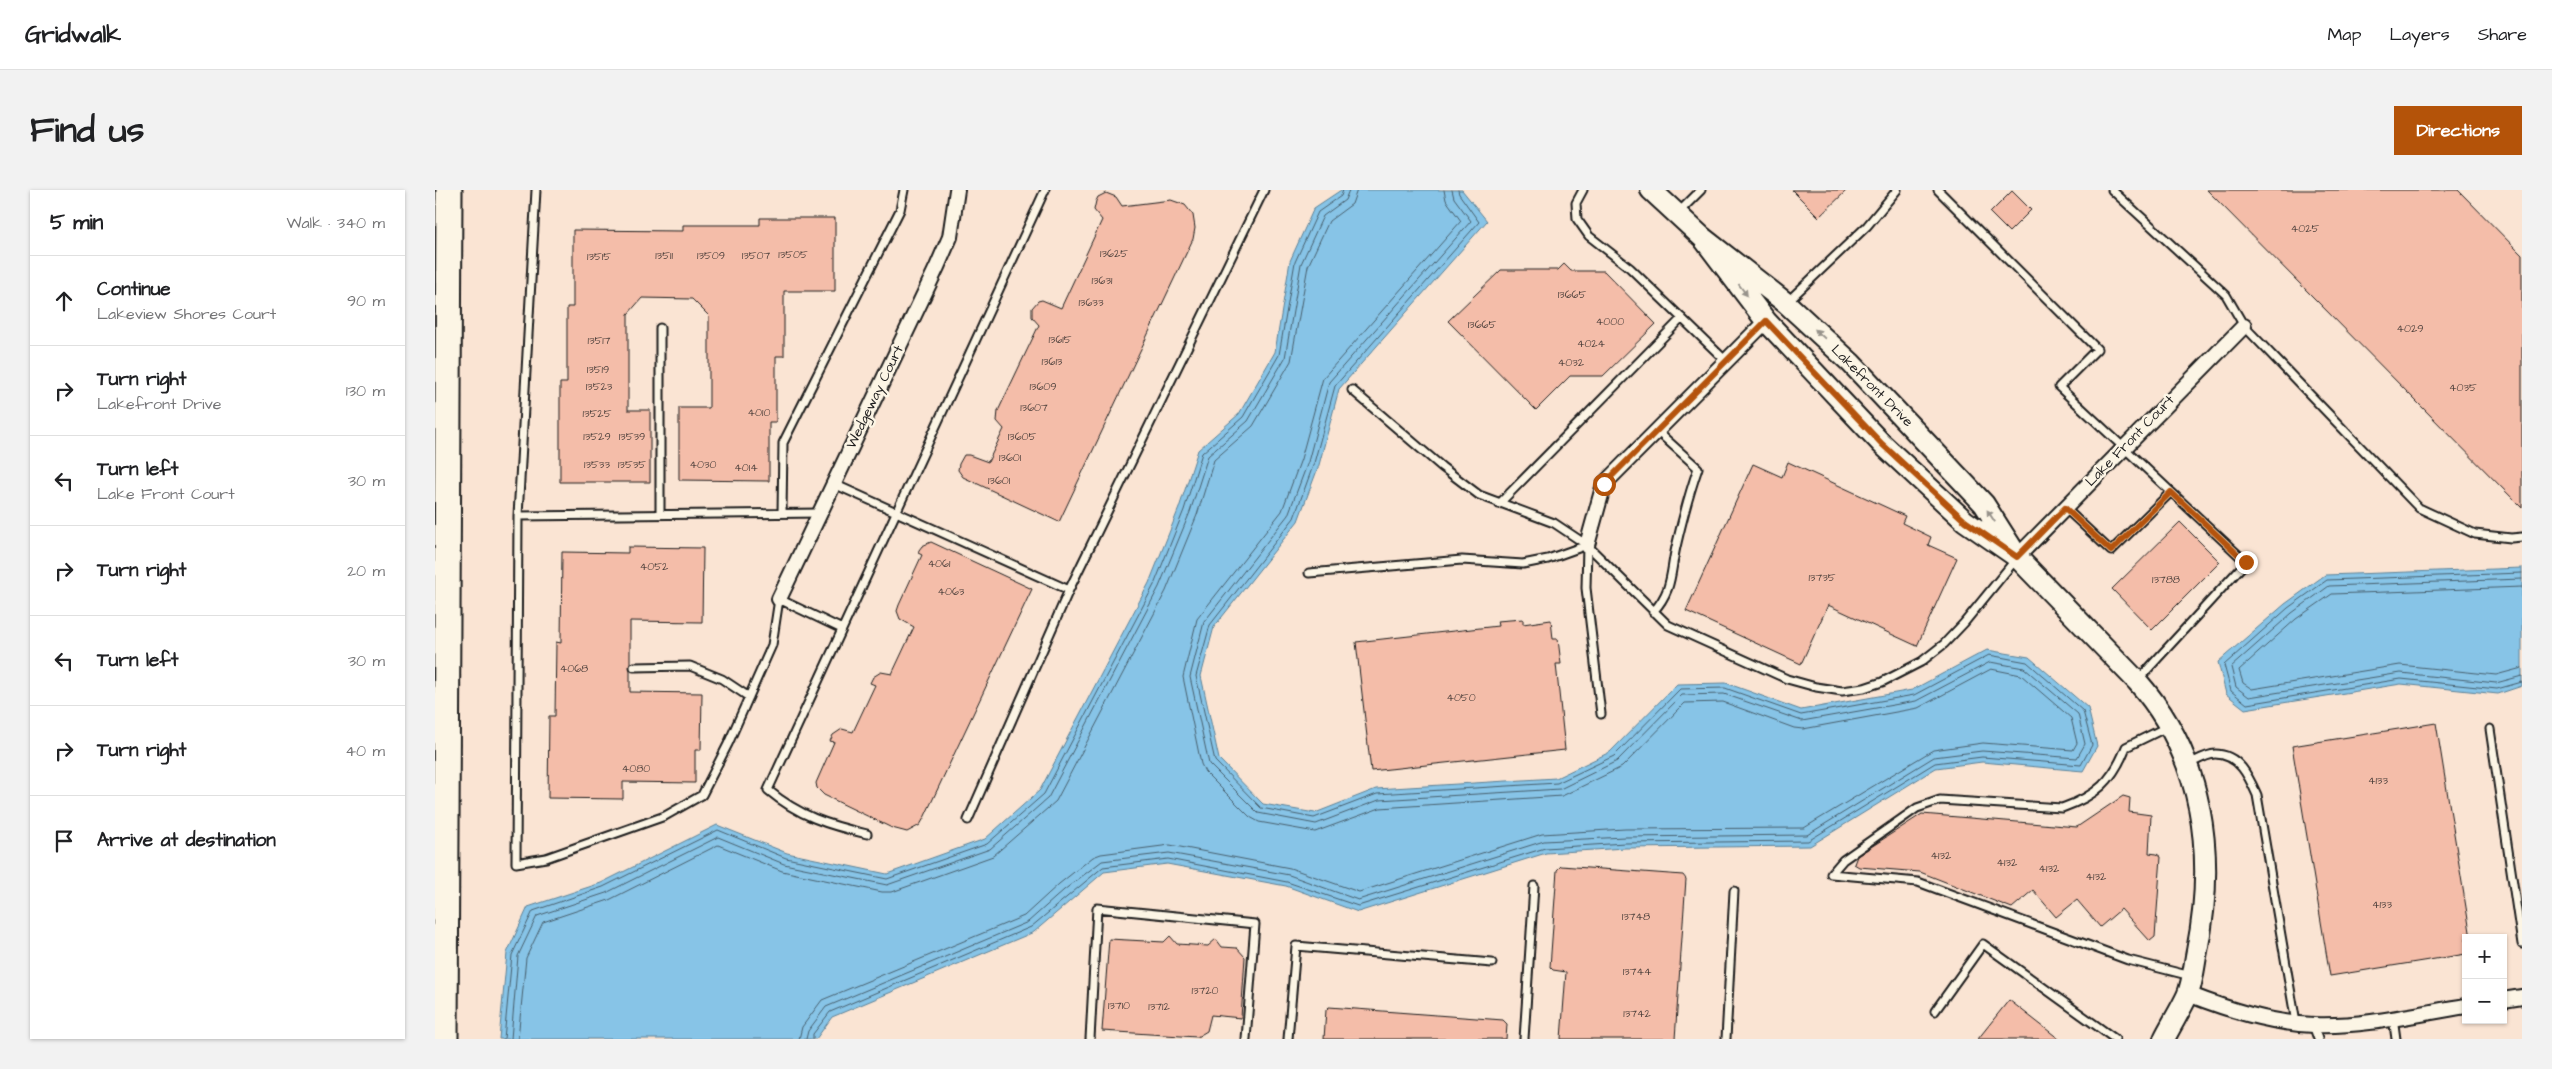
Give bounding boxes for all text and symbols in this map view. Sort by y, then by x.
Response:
text: Gridwalk [25,18,121,52]
text: Map [2327,22,2361,47]
text: Layers [2389,22,2450,47]
text: Share [2478,22,2527,47]
text: Find us [30,106,144,155]
button: Directions [2394,106,2522,155]
text: 5 min [50,208,103,237]
text: Walk · 340 m [286,212,385,234]
house number: 4025 [2291,221,2319,236]
house number: 13625 [1100,246,1128,261]
house number: 13505 [778,247,808,262]
house number: 13511 [655,248,673,263]
house number: 13509 [697,248,725,263]
house number: 13507 [742,248,770,263]
house number: 13515 [587,249,611,264]
house number: 13631 [1092,273,1113,288]
text: Continue [97,276,171,303]
one-way arrow [1738,283,1748,297]
icon: ahead [50,287,78,315]
house number: 13665 [1558,287,1587,302]
text: 90 m [347,290,385,312]
house number: 13633 [1078,295,1104,310]
text: Lakeview Shores Court [97,303,276,325]
house number: 4000 [1596,314,1624,329]
house number: 13665 [1468,317,1497,332]
house number: 4029 [2397,321,2423,336]
one-way arrow [1814,328,1826,340]
house number: 13615 [1048,332,1072,347]
house number: 13517 [588,333,611,348]
house number: 4024 [1577,336,1606,351]
street label: Lakefront Drive [1826,340,1918,432]
street label: Wedgeway Court [841,342,909,452]
house number: 13613 [1042,354,1063,369]
house number: 4032 [1558,355,1585,370]
house number: 13519 [587,362,609,377]
text: Turn right [97,366,186,393]
icon: right [50,377,78,405]
house number: 13523 [586,379,613,394]
house number: 13609 [1029,379,1057,394]
text: 130 m [346,380,385,402]
house number: 4035 [2449,380,2477,395]
street label: Lake Front Court [2081,390,2179,491]
text: Lakefront Drive [97,393,221,415]
house number: 13607 [1020,400,1048,415]
house number: 4010 [748,405,770,420]
house number: 13525 [583,406,612,421]
house number: 13529 [583,429,611,444]
house number: 13539 [619,429,645,444]
house number: 13605 [1008,429,1037,444]
house number: 13601 [999,450,1022,465]
text: Turn left [97,456,178,483]
house number: 13533 [584,457,610,472]
house number: 13535 [618,457,646,472]
house number: 4030 [690,457,717,472]
house number: 4014 [734,460,758,475]
icon: left [50,467,78,495]
text: 30 m [348,470,385,492]
house number: 13601 [988,473,1011,488]
route start [1593,473,1616,496]
text: Lake Front Court [97,483,235,505]
one-way arrow [1986,509,1996,522]
route end [2235,551,2258,574]
house number: 4061 [928,556,951,571]
icon: right [50,557,78,585]
text: Turn right [97,557,186,584]
house number: 4052 [640,559,669,574]
text: 20 m [347,560,385,582]
house number: 13735 [1808,570,1836,585]
house number: 13788 [2152,572,2180,587]
house number: 4063 [938,584,965,599]
icon: left [50,647,78,675]
text: Turn left [97,647,178,674]
text: 30 m [348,650,385,672]
house number: 4068 [560,661,588,676]
house number: 4050 [1446,690,1476,705]
icon: right [50,737,78,765]
text: Turn right [97,737,186,764]
text: 40 m [345,740,385,762]
house number: 4080 [622,761,650,776]
house number: 4133 [2368,773,2388,788]
icon: arrive [50,827,78,855]
text: Arrive at destination [97,827,276,854]
house number: 4132 [1931,848,1952,863]
house number: 4132 [1997,855,2018,870]
house number: 4132 [2039,861,2060,876]
house number: 4132 [2086,869,2107,884]
house number: 4133 [2372,897,2392,912]
house number: 13748 [1622,909,1650,924]
map controls [2462,934,2507,1024]
button: + [2462,934,2507,979]
house number: 13744 [1623,964,1652,979]
button: − [2462,979,2507,1024]
house number: 13720 [1191,983,1219,998]
house number: 13710 [1108,998,1130,1013]
house number: 13712 [1148,999,1170,1014]
house number: 13742 [1623,1006,1651,1021]

